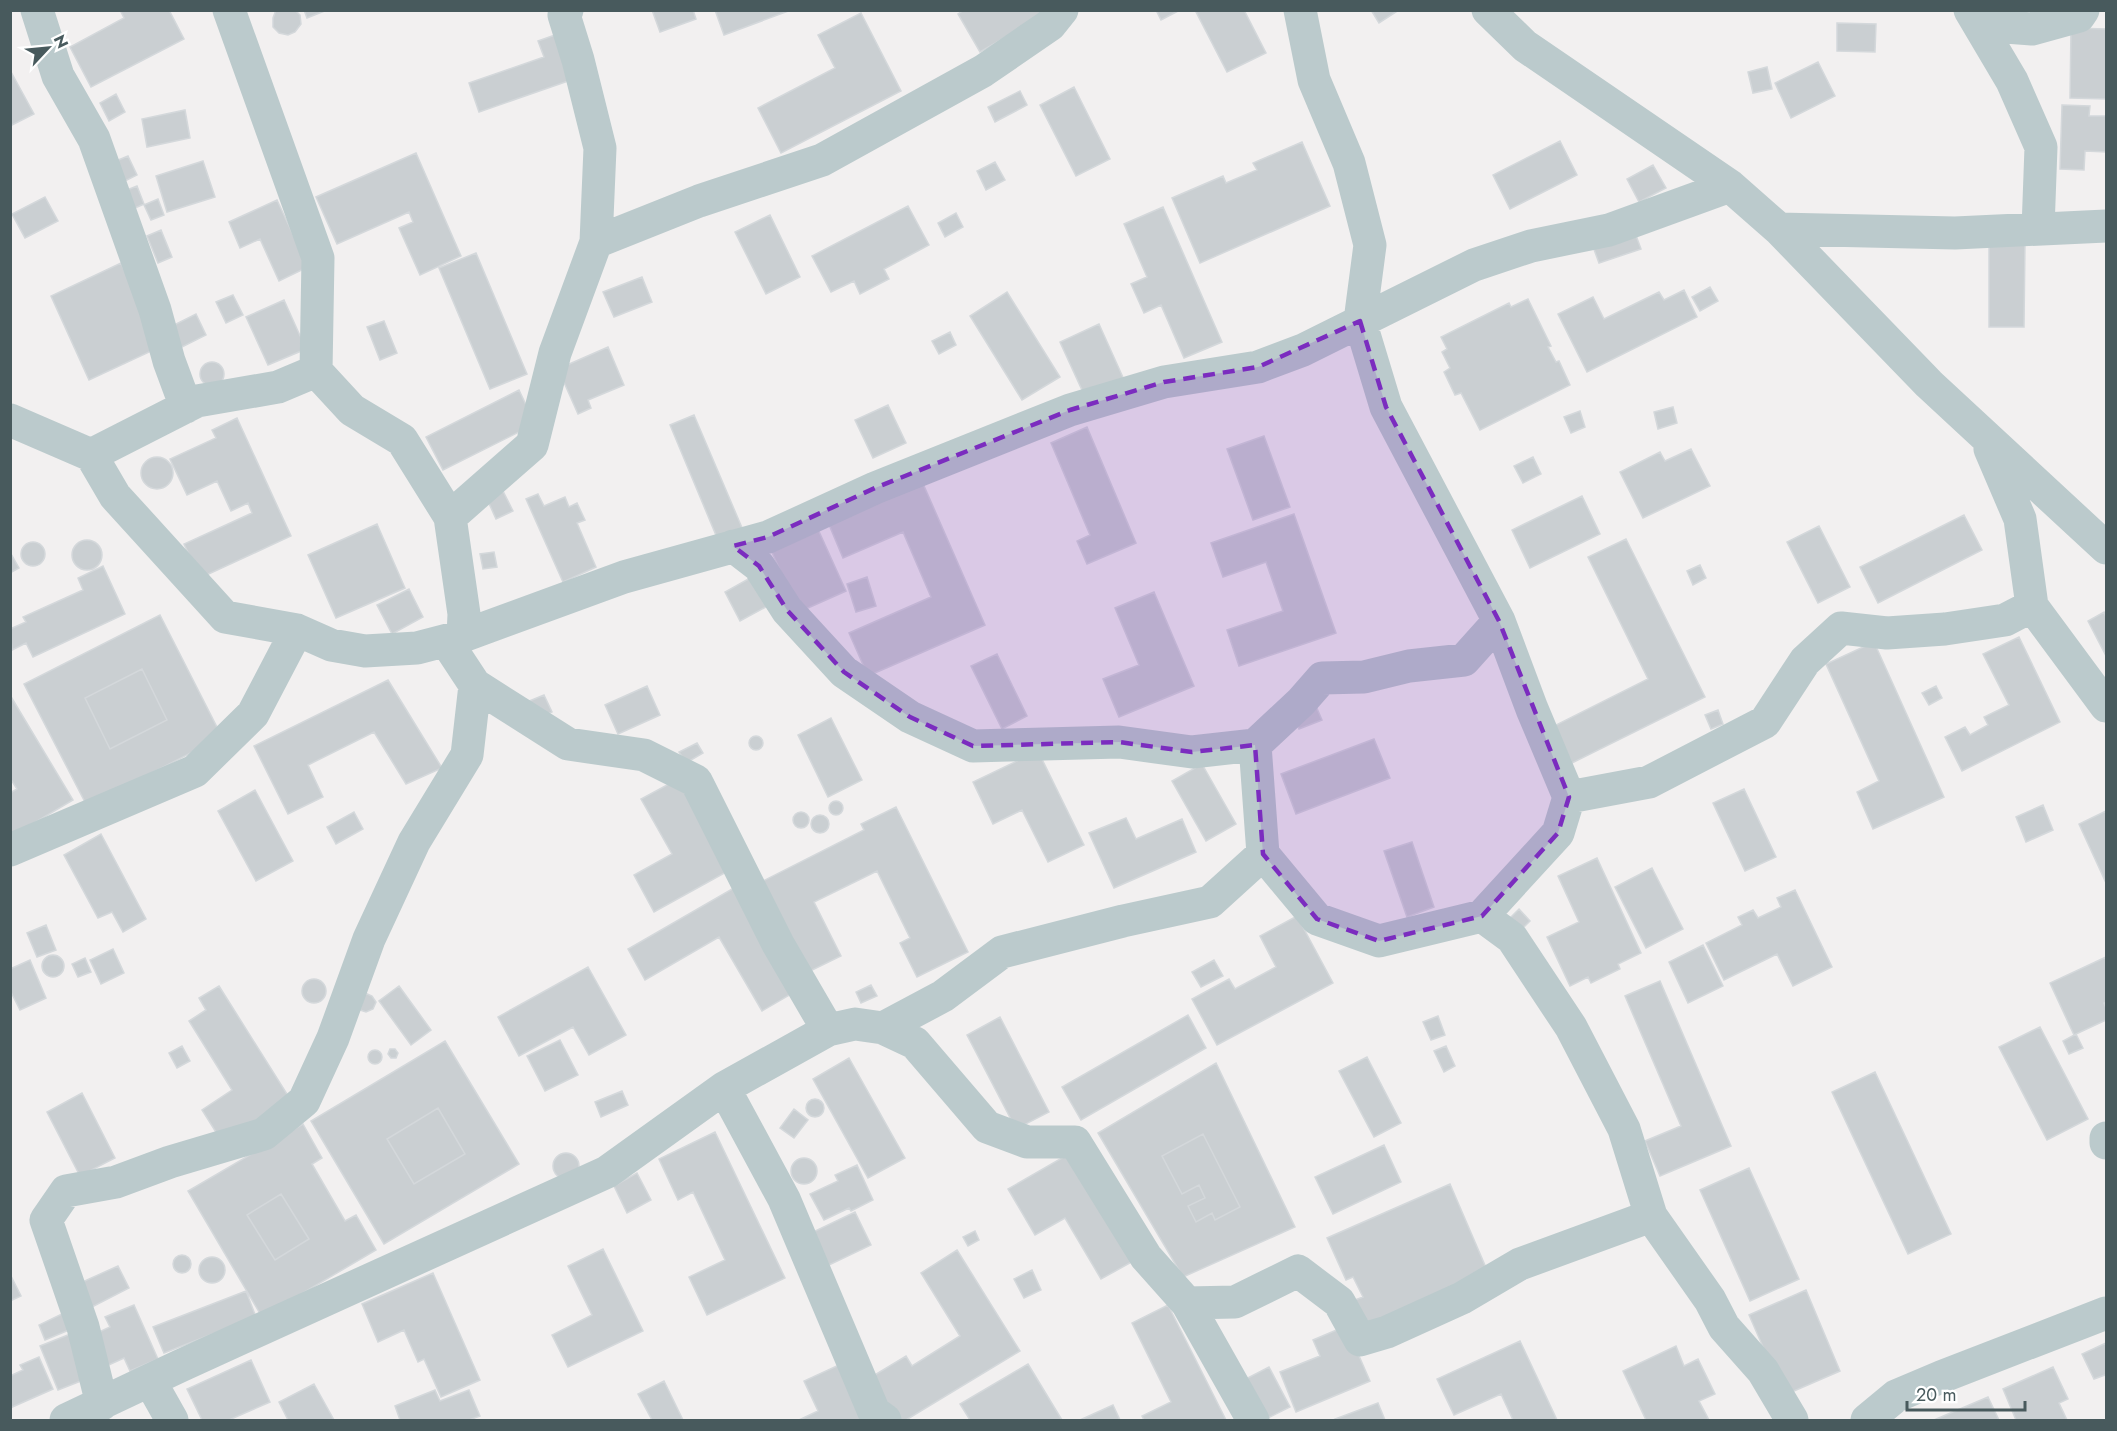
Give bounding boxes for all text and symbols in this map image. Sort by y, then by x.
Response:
north arrow [18,18,78,78]
text: N [48,31,74,52]
scale bar [1907,1374,2026,1412]
text: 20 m [1916,1382,1956,1408]

